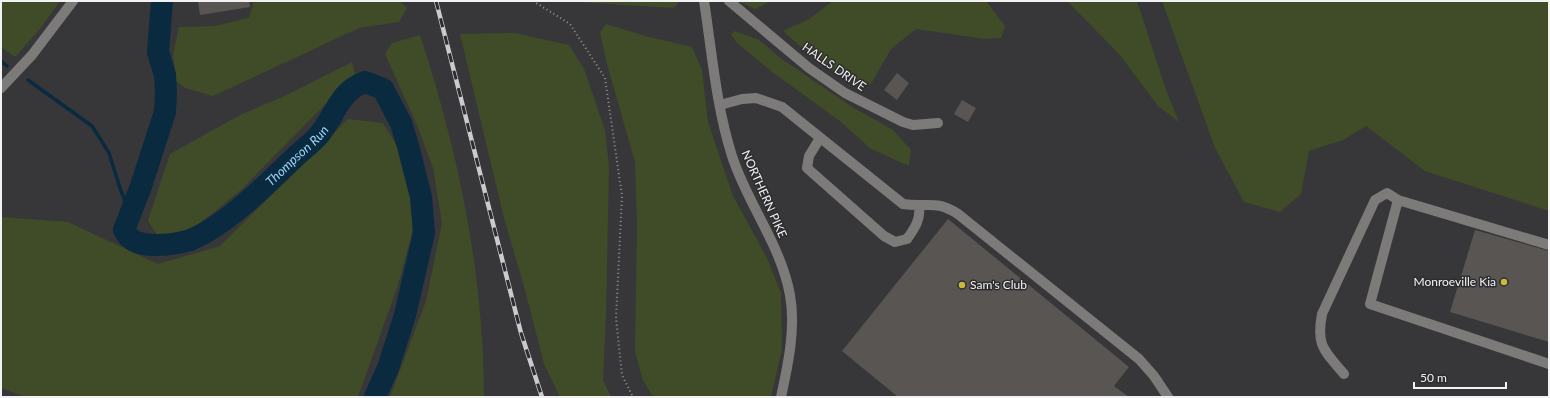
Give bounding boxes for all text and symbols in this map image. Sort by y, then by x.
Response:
street label: HALLS DRIVE [800,39,869,94]
water label: Thompson Run [262,122,332,189]
street label: NORTHERN PIKE [738,148,791,240]
place label: Monroeville Kia [1413,274,1496,289]
place label: Sam's Club [970,277,1027,292]
marker: Monroeville Kia [1499,277,1509,287]
marker: Sam's Club [957,280,967,290]
scale bar [1414,364,1506,390]
text: 50 m [1420,370,1447,385]

